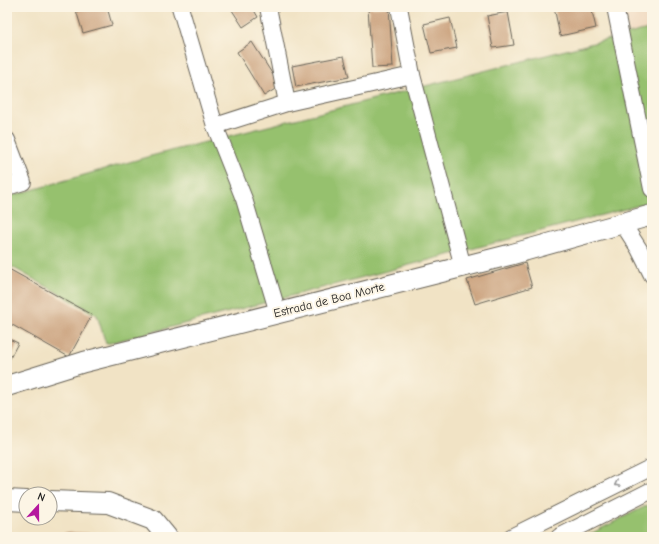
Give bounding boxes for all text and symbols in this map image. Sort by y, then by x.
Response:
street label: Estrada de Boa Morte [272,279,386,321]
one-way arrow [614,479,621,487]
north arrow [18,486,58,526]
text: N [36,490,47,504]

